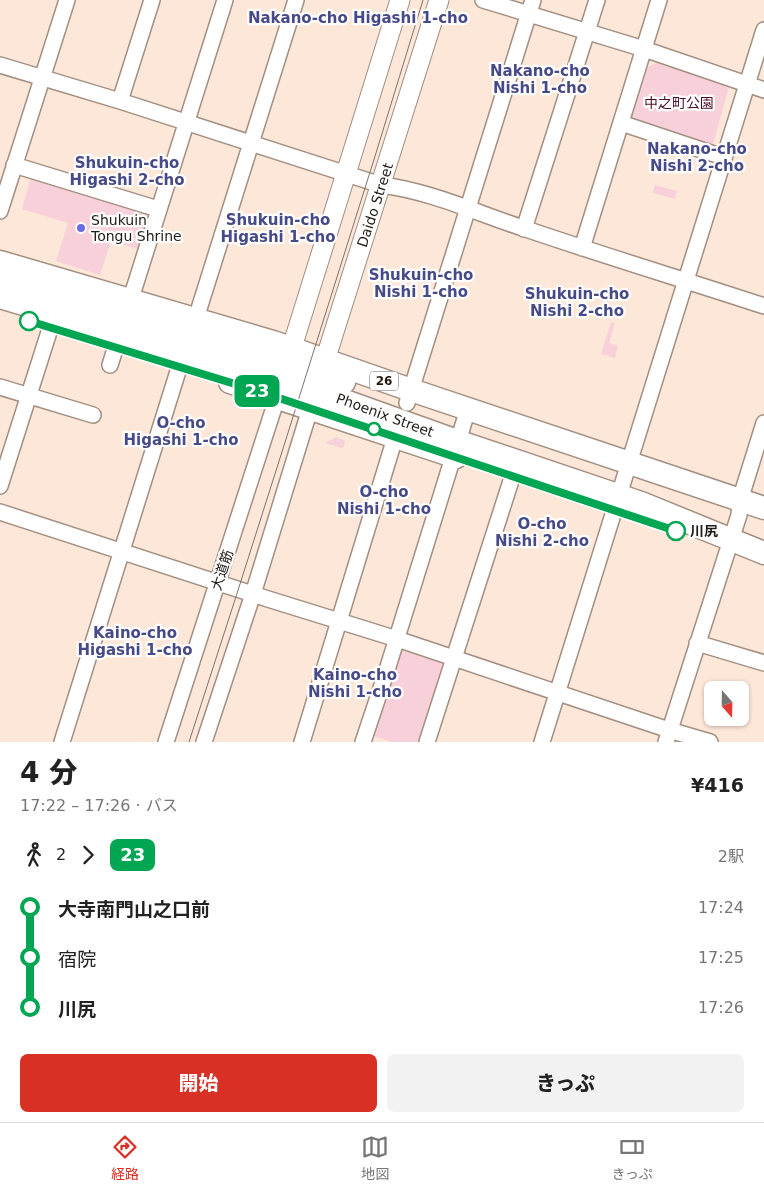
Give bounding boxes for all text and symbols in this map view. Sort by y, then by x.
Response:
district label: Nakano-cho Higashi 1-cho [248,9,468,27]
district label: Nakano-cho Nishi 1-cho [490,62,590,97]
park label: 中之町公園 [644,95,714,111]
district label: Nakano-cho Nishi 2-cho [647,140,747,175]
district label: Shukuin-cho Higashi 2-cho [69,154,185,189]
street label: Daido Street [354,160,396,249]
district label: Shukuin-cho Higashi 1-cho [220,211,336,246]
place label: Shukuin Tongu Shrine [90,212,182,244]
marker: Shukuin Tongu Shrine [75,222,87,234]
district label: Shukuin-cho Nishi 1-cho [369,266,473,301]
district label: Shukuin-cho Nishi 2-cho [525,285,629,320]
unlabelled marker [19,311,39,331]
road number: 26 [370,372,398,391]
line badge: 23 [234,375,280,407]
text: 23 [244,380,270,401]
street label: Phoenix Street [334,390,436,440]
district label: O-cho Higashi 1-cho [123,414,239,449]
unlabelled marker [367,422,381,436]
district label: O-cho Nishi 1-cho [337,483,431,518]
district label: O-cho Nishi 2-cho [495,515,589,550]
marker: 川尻 [666,521,686,541]
place label: 川尻 [690,523,718,539]
street label: 大道筋 [208,548,236,592]
district label: Kaino-cho Higashi 1-cho [77,624,193,659]
district label: Kaino-cho Nishi 1-cho [308,666,402,701]
north arrow [704,681,749,726]
map controls [704,681,749,726]
text: 4 分 [20,756,77,789]
text: ¥416 [691,774,744,796]
text: 17:22 – 17:26 · バス [20,796,178,815]
icon: walk [20,841,48,869]
icon: forward [74,841,102,869]
text: 23 [120,844,145,865]
text: 2 [56,845,66,864]
text: 2駅 [718,847,744,866]
text: 大寺南門山之口前 [58,898,210,920]
text: 17:24 [698,898,744,917]
text: 宿院 [58,948,96,970]
text: 17:25 [698,948,744,967]
text: 川尻 [58,998,96,1020]
text: 17:26 [698,998,744,1017]
button: 開始 [20,1054,377,1112]
button: きっぷ [387,1054,744,1112]
tab: 経路 [111,1133,139,1183]
tab: 地図 [361,1133,389,1183]
tab: きっぷ [611,1133,653,1183]

